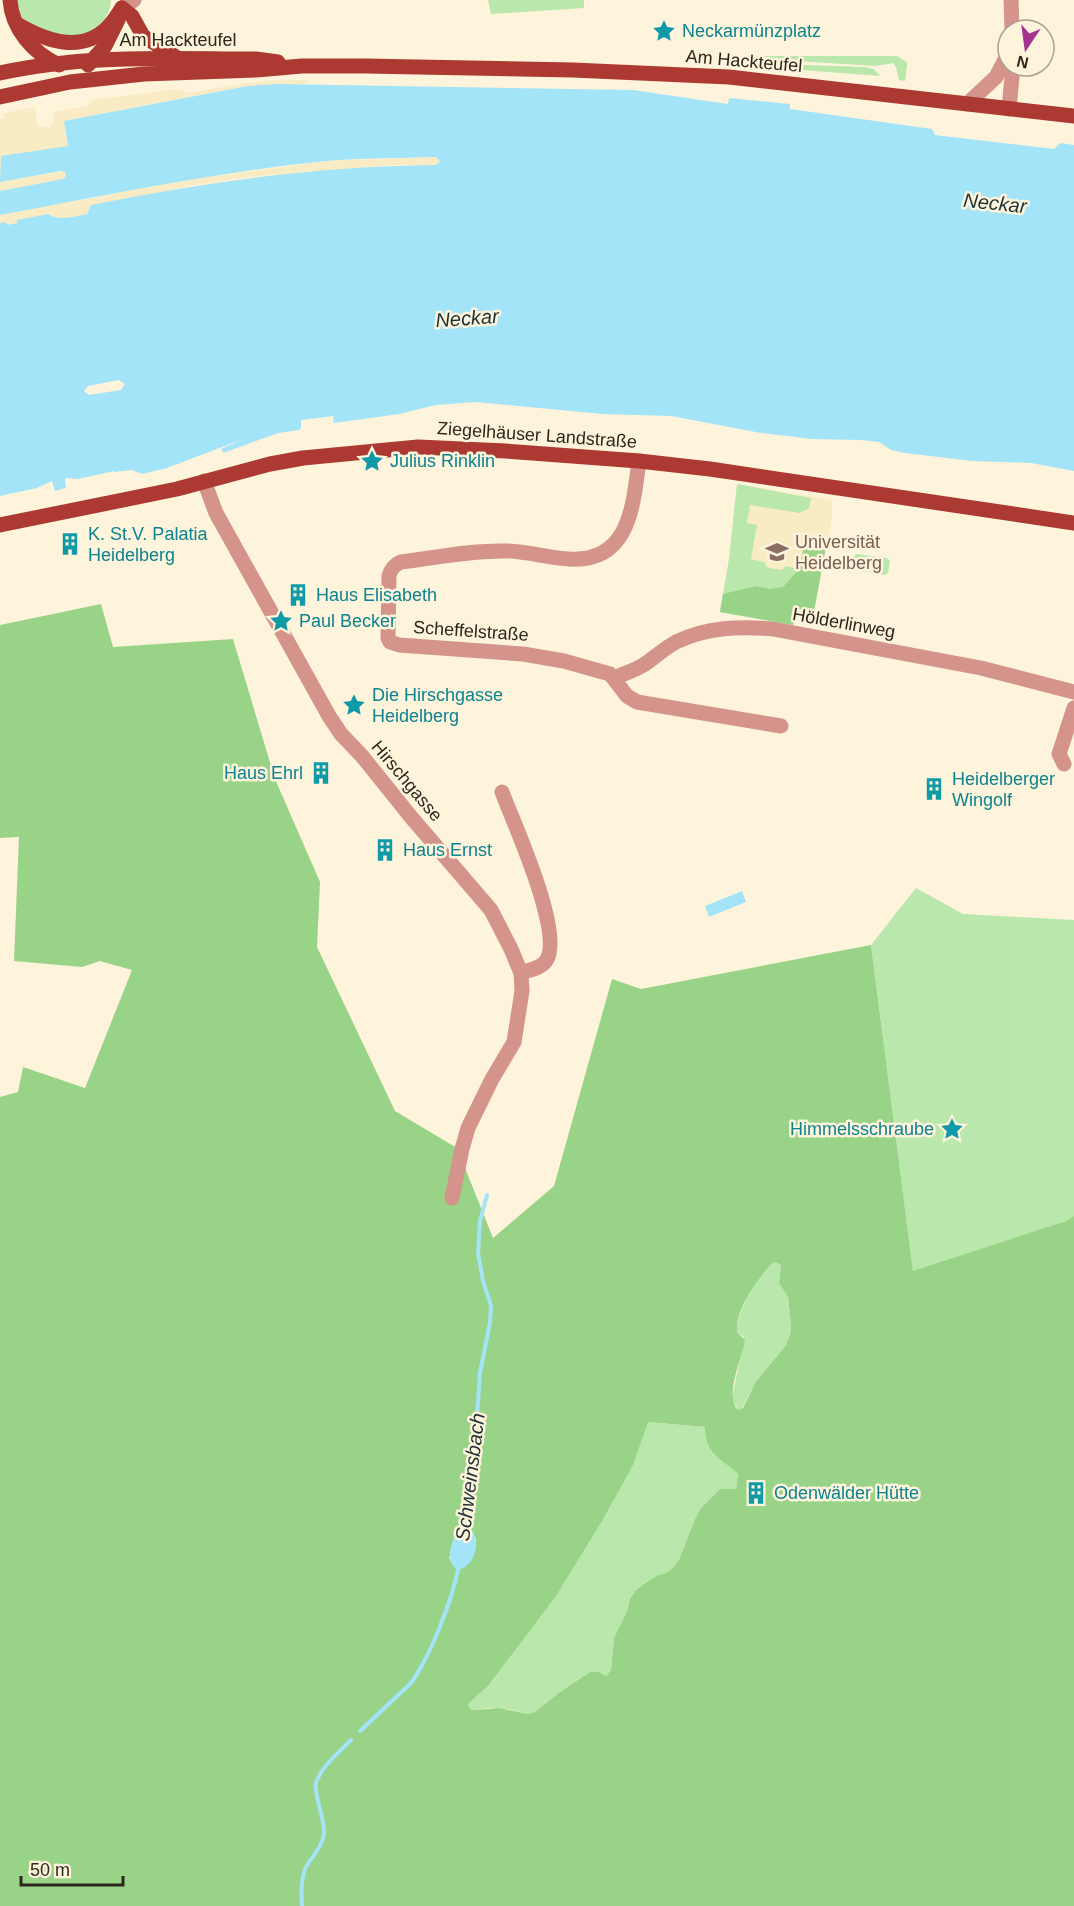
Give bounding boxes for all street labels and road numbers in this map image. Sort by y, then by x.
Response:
street label: Am Hackteufel [119,30,237,50]
street label: Am Hackteufel [685,46,803,76]
street label: Ziegelhäuser Landstraße [436,418,638,452]
street label: Hölderlinweg [791,604,897,642]
street label: Scheffelstraße [413,617,529,645]
street label: Hirschgasse [368,737,446,825]

